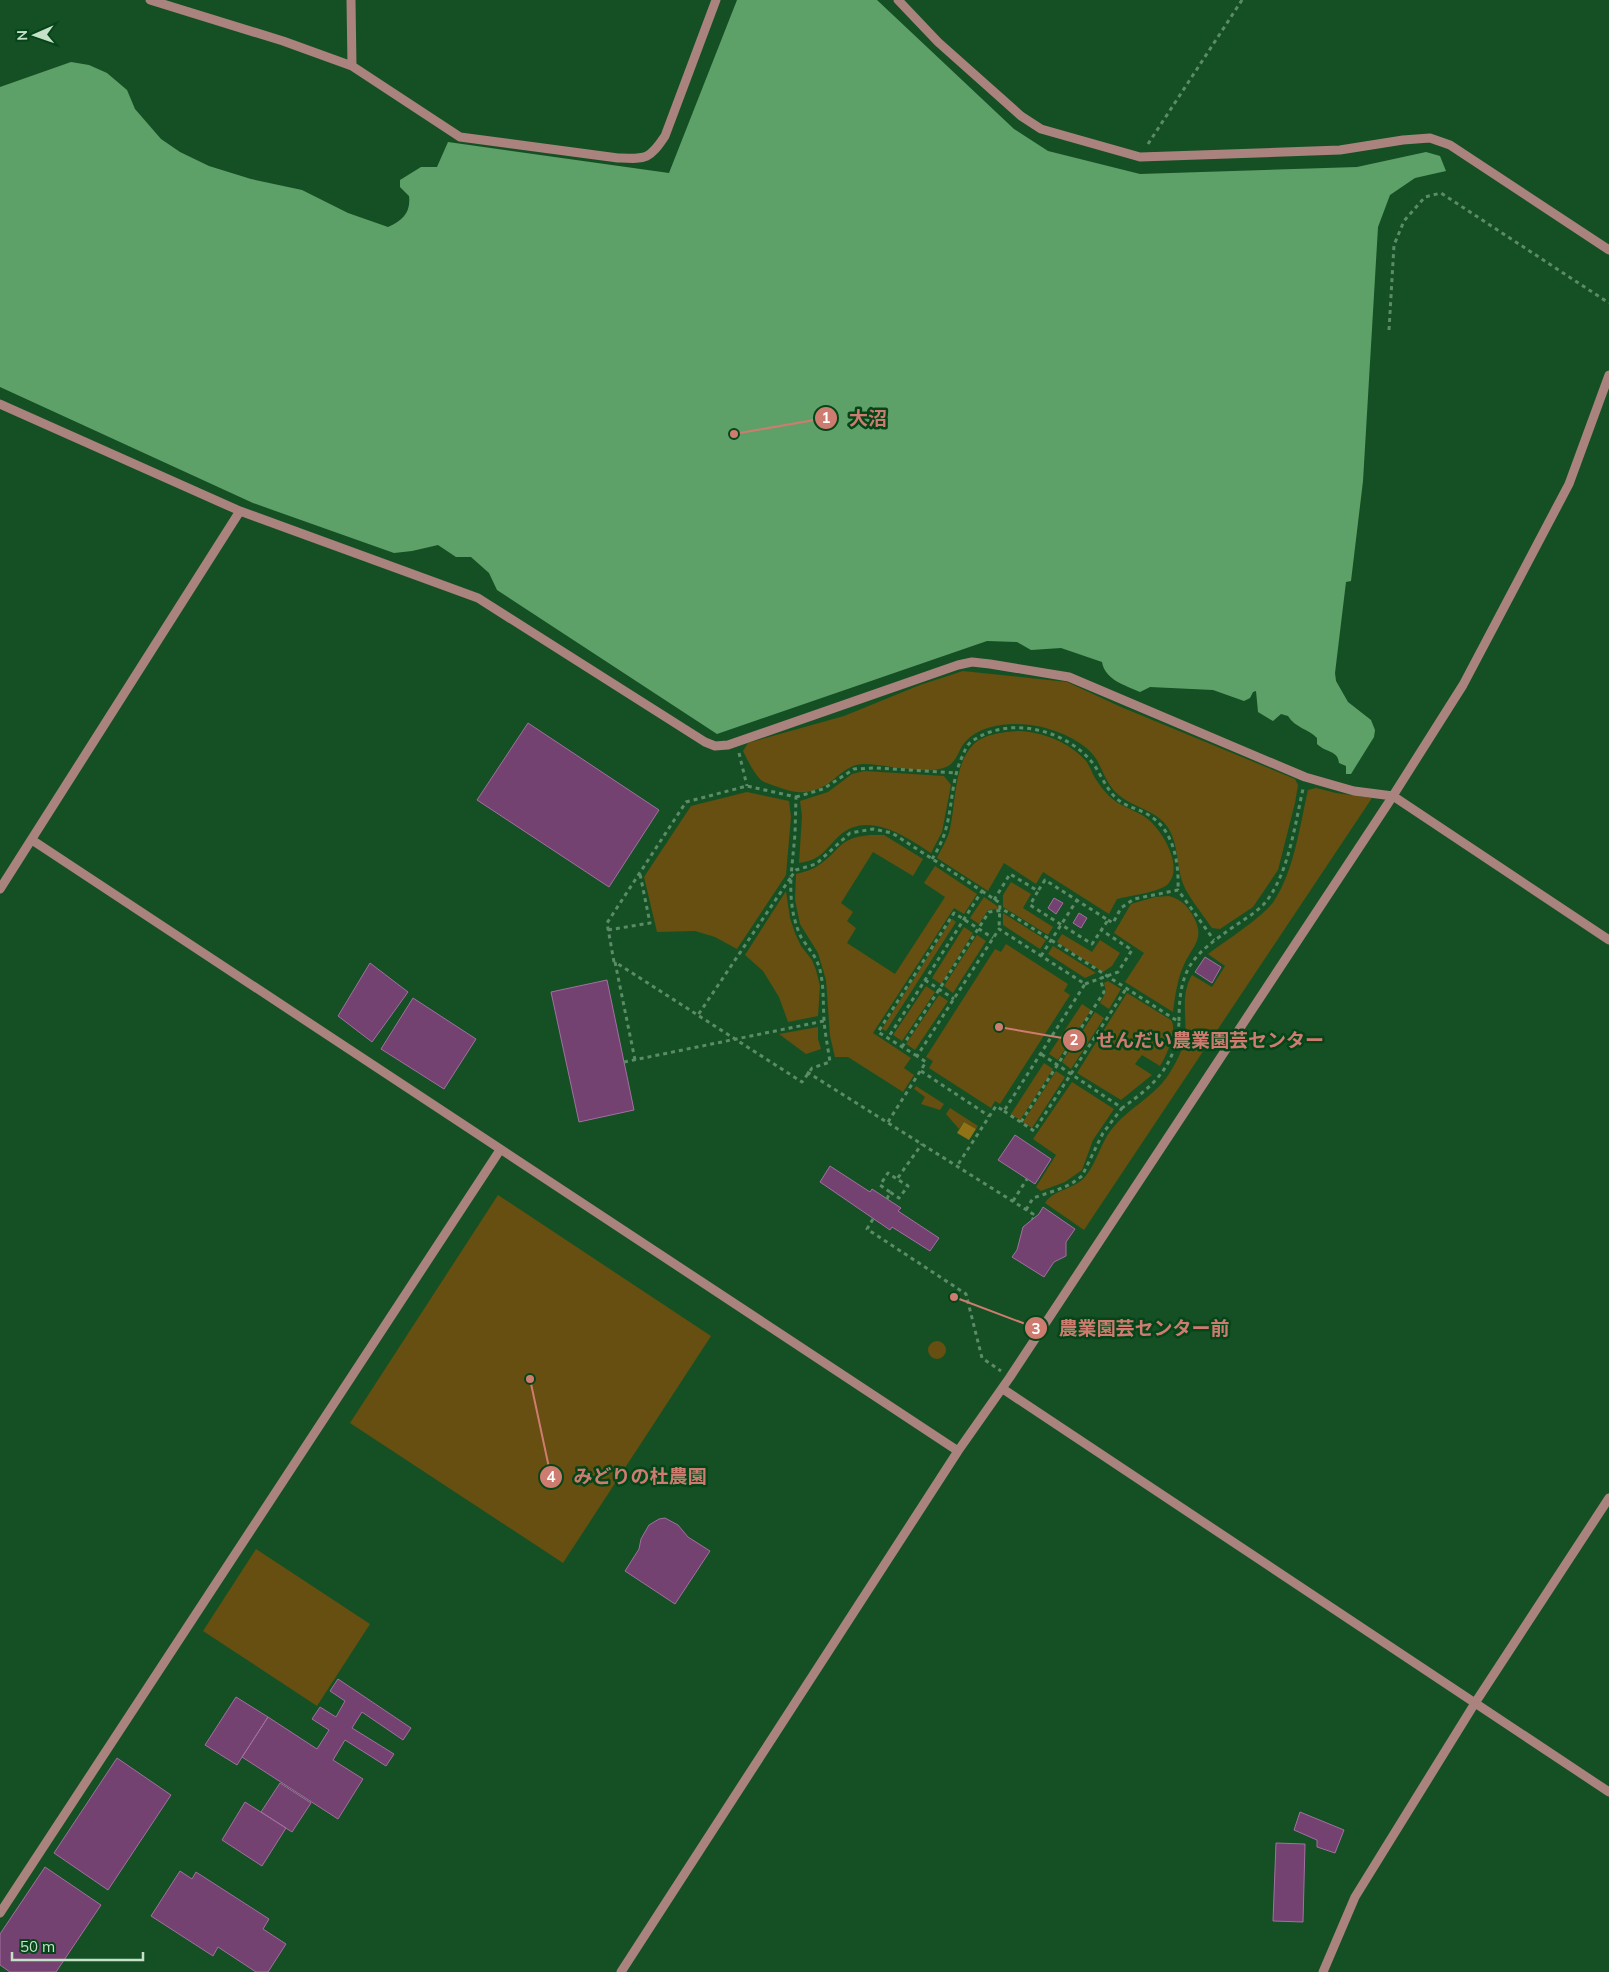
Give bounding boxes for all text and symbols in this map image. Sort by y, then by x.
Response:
north arrow [10,10,60,60]
text: N [13,30,31,41]
callout: 大沼 [814,401,897,435]
text: 大沼 [849,406,887,430]
text: 1 [821,408,831,427]
callout: せんだい農業園芸センター [1061,1023,1334,1057]
text: せんだい農業園芸センター [1096,1028,1324,1052]
text: 2 [1069,1030,1079,1049]
callout: 農業園芸センター前 [1024,1311,1240,1345]
text: 農業園芸センター前 [1058,1316,1230,1340]
text: 3 [1031,1319,1041,1338]
callout: みどりの杜農園 [539,1460,717,1494]
text: みどりの杜農園 [573,1464,707,1488]
text: 4 [546,1467,556,1486]
scale bar [12,1930,144,1962]
text: 50 m [20,1937,55,1956]

